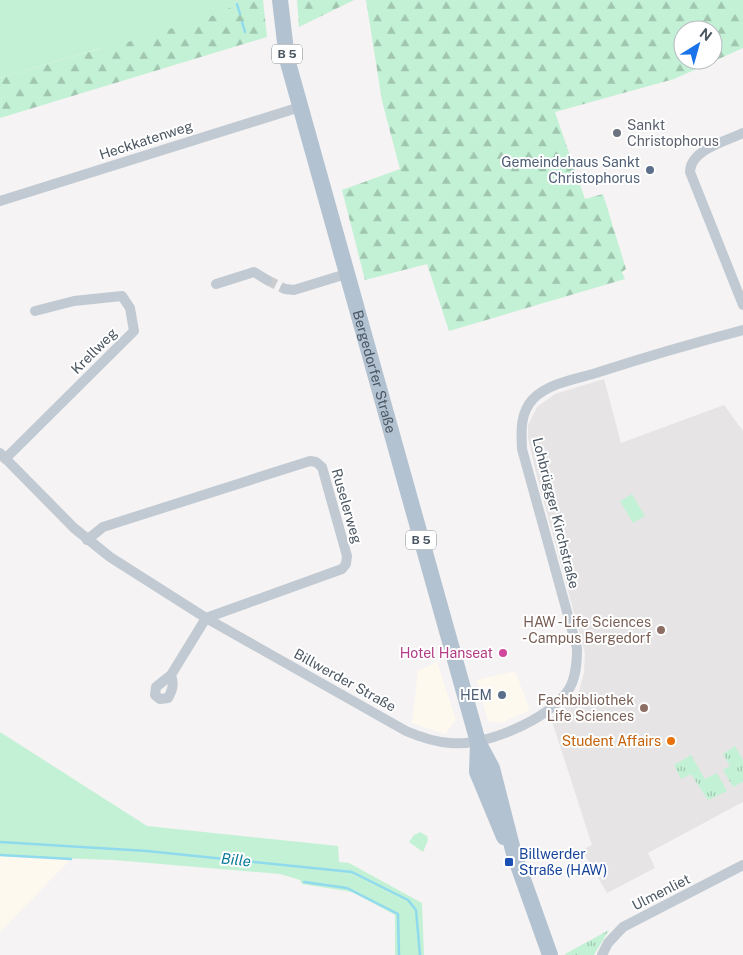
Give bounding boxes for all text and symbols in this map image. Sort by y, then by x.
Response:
north arrow [673,20,723,70]
text: N [697,25,715,44]
road number: B 5 [272,44,302,64]
street label: Heckkatenweg [97,117,195,163]
place label: Sankt Christophorus [627,117,719,149]
marker: Sankt Christophorus [611,127,623,139]
place label: Gemeindehaus Sankt Christophorus [501,154,640,186]
marker: Gemeindehaus Sankt Christophorus [644,164,656,176]
street label: Bergedorfer Straße [350,308,399,435]
street label: Krellweg [68,325,120,377]
street label: Lohbrügger Kirchstraße [529,436,583,590]
street label: Ruselerweg [329,467,365,546]
road number: B 5 [406,530,436,550]
place label: HAW - Life Sciences - Campus Bergedorf [522,614,651,646]
marker: HAW - Life Sciences - Campus Bergedorf [655,624,667,636]
street label: Billwerder Straße [291,645,399,715]
place label: Hotel Hanseat [400,645,493,661]
marker: Hotel Hanseat [497,647,509,659]
place label: HEM [460,687,492,703]
marker: HEM [496,689,508,701]
place label: Fachbibliothek Life Sciences [538,692,634,724]
marker: Fachbibliothek Life Sciences [638,702,650,714]
place label: Student Affairs [562,733,661,749]
marker: Student Affairs [665,735,677,747]
place label: Billwerder Straße (HAW) [519,846,607,878]
water label: Bille [220,849,252,870]
marker: Billwerder Straße (HAW) [503,856,515,868]
street label: Ulmenliet [629,871,693,913]

